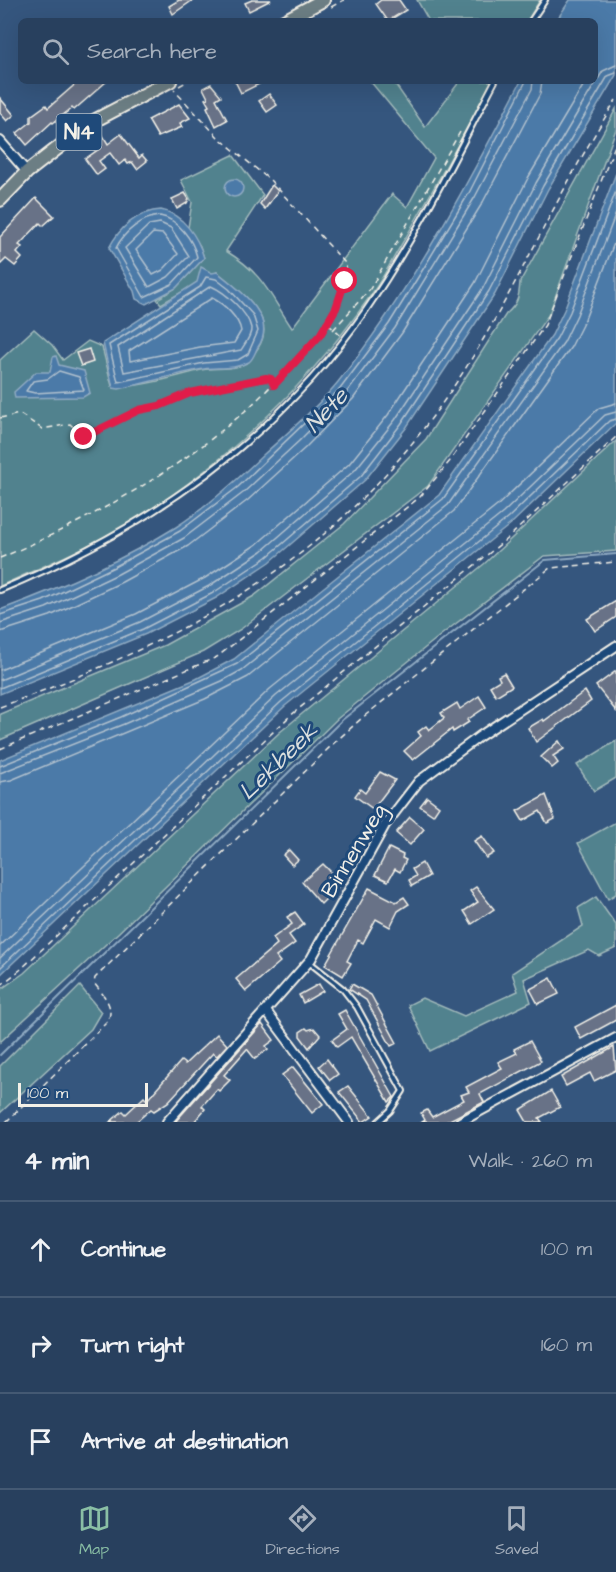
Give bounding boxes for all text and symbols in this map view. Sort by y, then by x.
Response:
search box [18,18,598,84]
icon: search [39,35,72,68]
text: Search here [87,36,217,67]
road number: N14 [56,114,101,150]
route start [331,267,357,293]
water label: Nete [297,380,357,441]
route end [70,423,96,449]
water label: Lekbeek [231,714,327,808]
street label: Binnenweg [314,798,395,904]
scale bar [18,1080,148,1108]
text: 100 m [27,1082,68,1104]
text: 4 min [24,1143,89,1179]
text: Walk · 260 m [469,1147,592,1175]
icon: ahead [24,1233,57,1266]
text: Continue [81,1234,166,1265]
text: 100 m [541,1235,592,1263]
icon: right [24,1329,57,1362]
text: Turn right [81,1330,184,1361]
text: 160 m [541,1331,592,1359]
icon: arrive [24,1425,57,1458]
text: Arrive at destination [81,1426,288,1457]
tab: Map [78,1502,111,1560]
tab: Directions [266,1502,340,1560]
tab: Saved [495,1502,538,1560]

